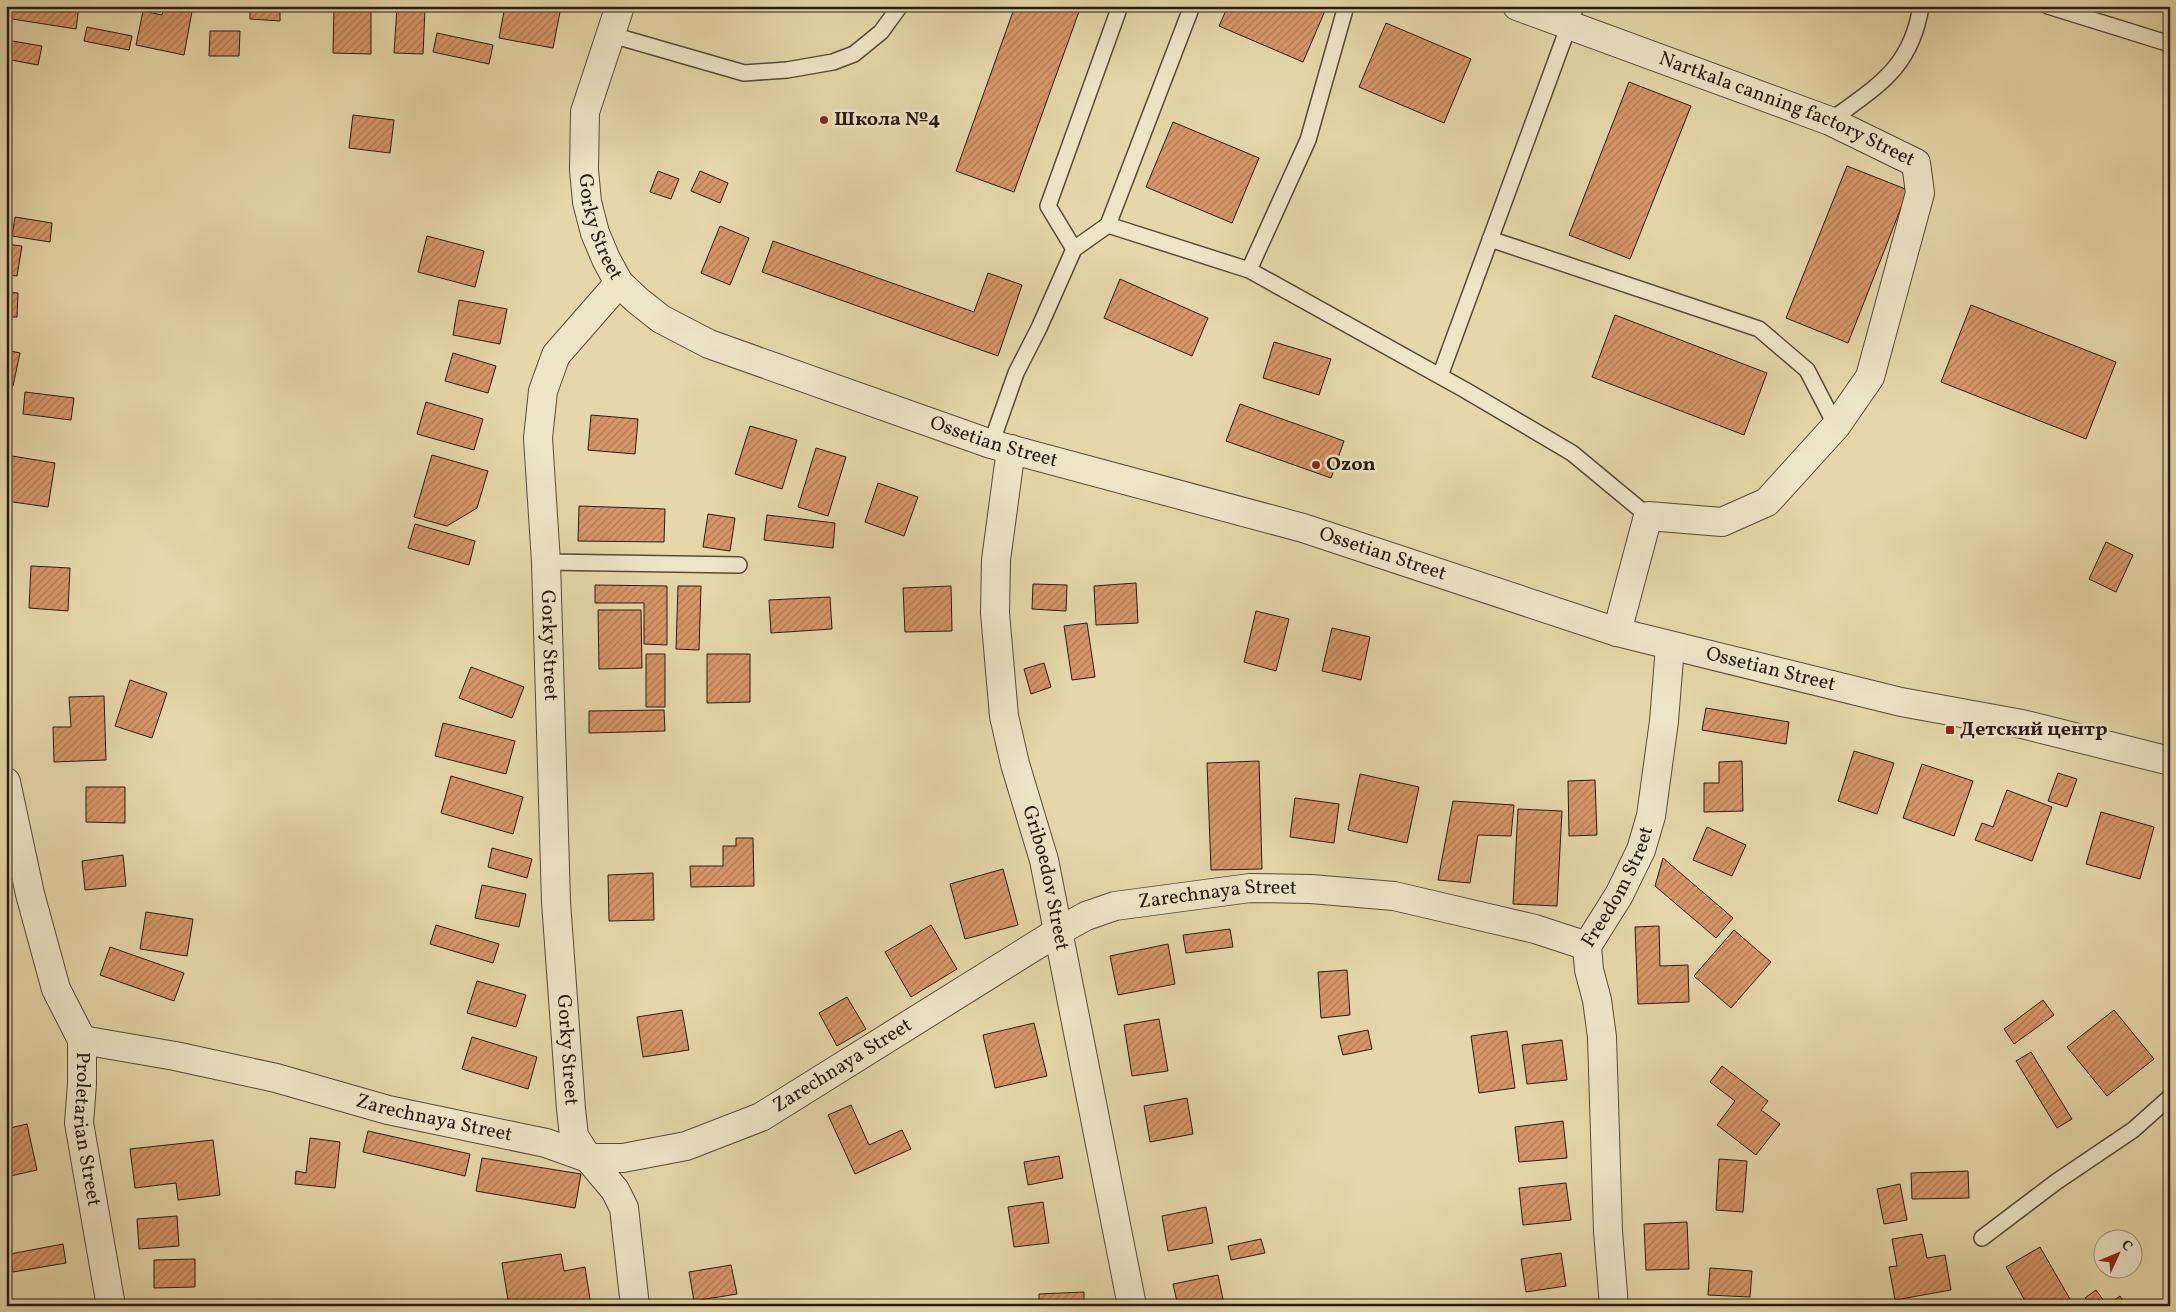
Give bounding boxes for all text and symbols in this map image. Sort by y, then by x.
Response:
street label: Nartkala canning factory Street [1655,45,1919,174]
place label: Школа №4 [834,106,940,134]
marker: Школа №4 [818,114,830,126]
street label: Gorky Street [570,172,629,286]
street label: Ossetian Street [926,409,1061,475]
place label: Ozon [1326,451,1376,479]
marker: Ozon [1310,459,1322,471]
street label: Ossetian Street [1315,520,1450,589]
street label: Gorky Street [533,589,564,702]
street label: Ossetian Street [1703,640,1838,699]
place label: Детский центр [1960,716,2108,744]
marker: Детский центр [1944,724,1956,736]
street label: Griboedov Street [1014,802,1076,953]
street label: Freedom Street [1575,823,1661,953]
street label: Zarechnaya Street [1137,873,1297,917]
street label: Gorky Street [549,993,585,1106]
street label: Zarechnaya Street [768,1012,918,1120]
street label: Proletarian Street [65,1052,107,1209]
street label: Zarechnaya Street [352,1087,515,1150]
north arrow [2094,1230,2144,1280]
text: С [2116,1236,2136,1256]

